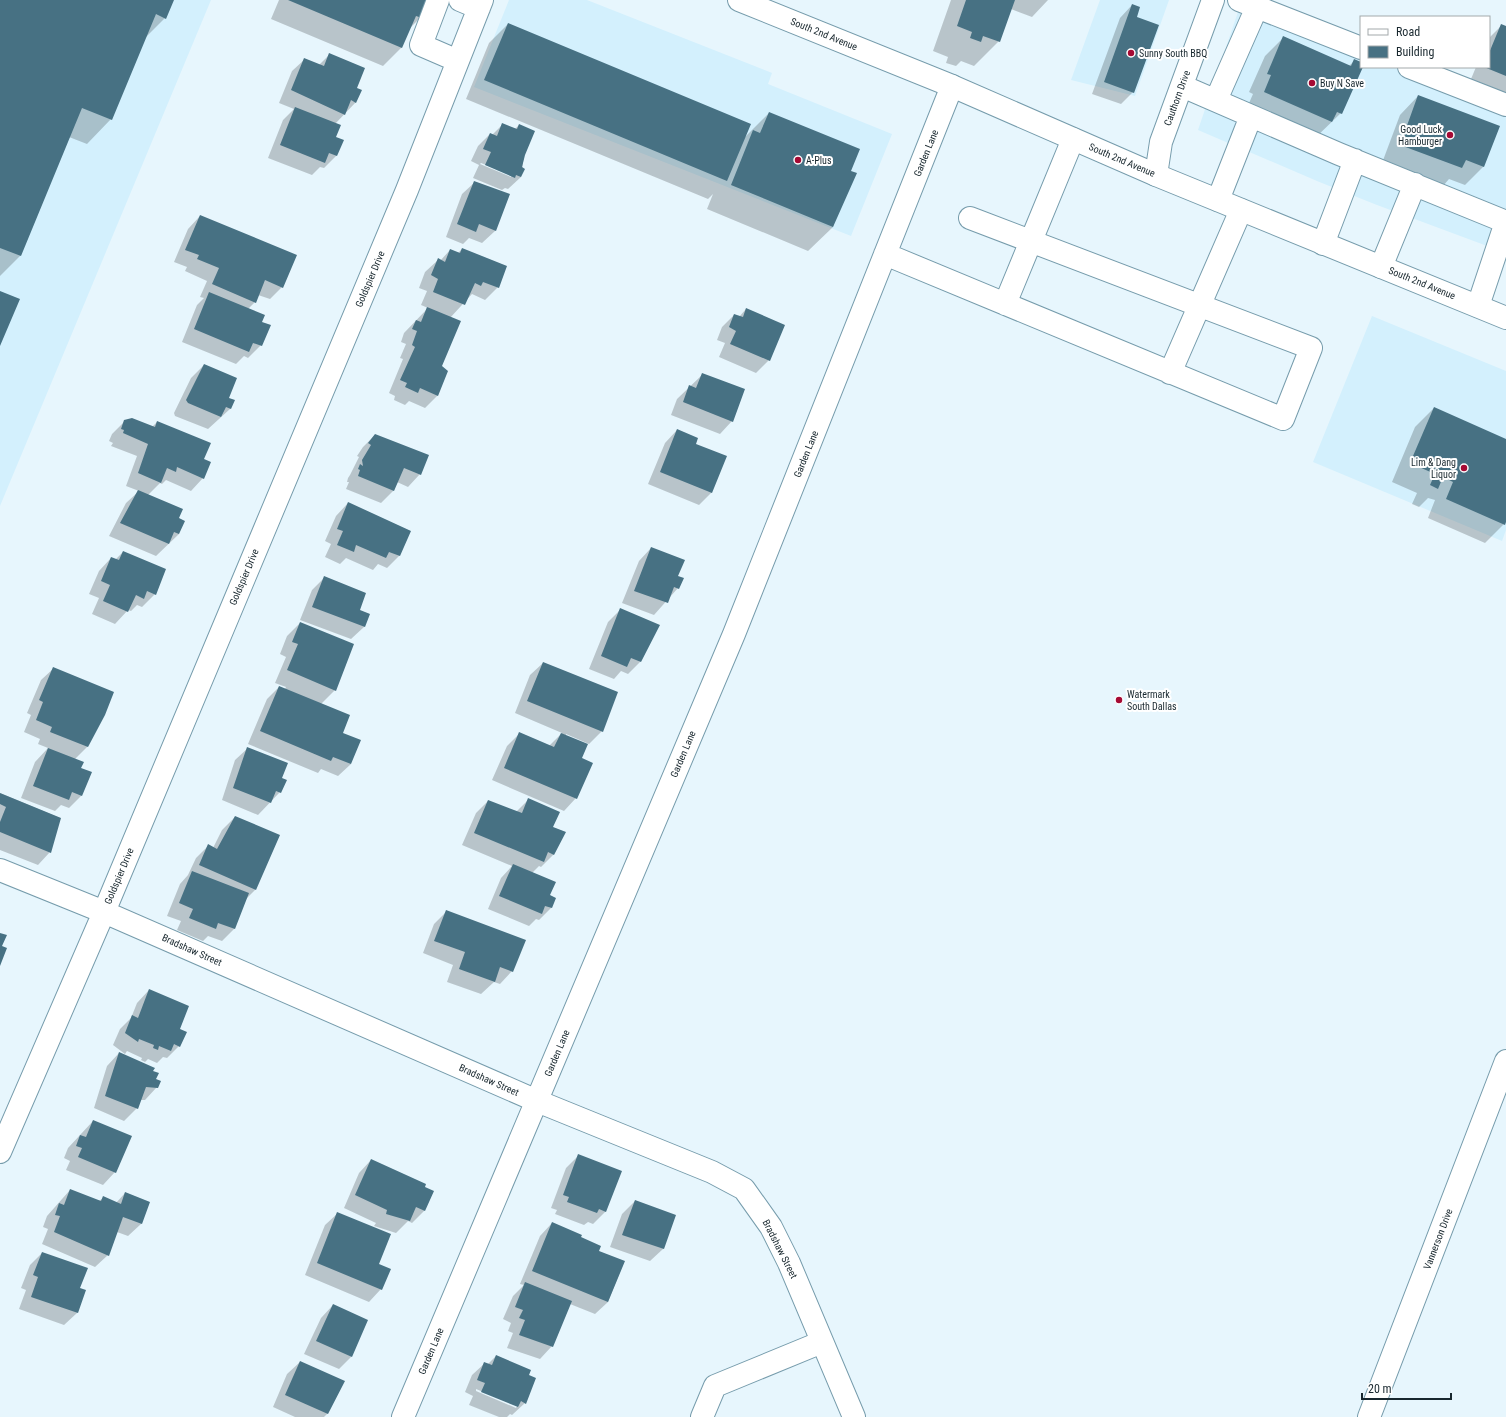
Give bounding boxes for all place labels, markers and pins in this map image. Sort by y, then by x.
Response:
marker: Sunny South BBQ [1126,48,1136,58]
place label: Sunny South BBQ [1139,48,1207,59]
marker: Buy N Save [1307,78,1317,88]
place label: Buy N Save [1320,78,1364,89]
place label: Good Luck Hamburger [1398,124,1442,147]
marker: Good Luck Hamburger [1445,130,1455,140]
marker: A-Plus [793,155,803,165]
place label: A-Plus [806,155,832,166]
place label: Lim & Dang Liquor [1411,457,1456,480]
marker: Lim & Dang Liquor [1459,463,1469,473]
place label: Watermark South Dallas [1127,689,1177,712]
marker: Watermark South Dallas [1114,695,1124,705]

